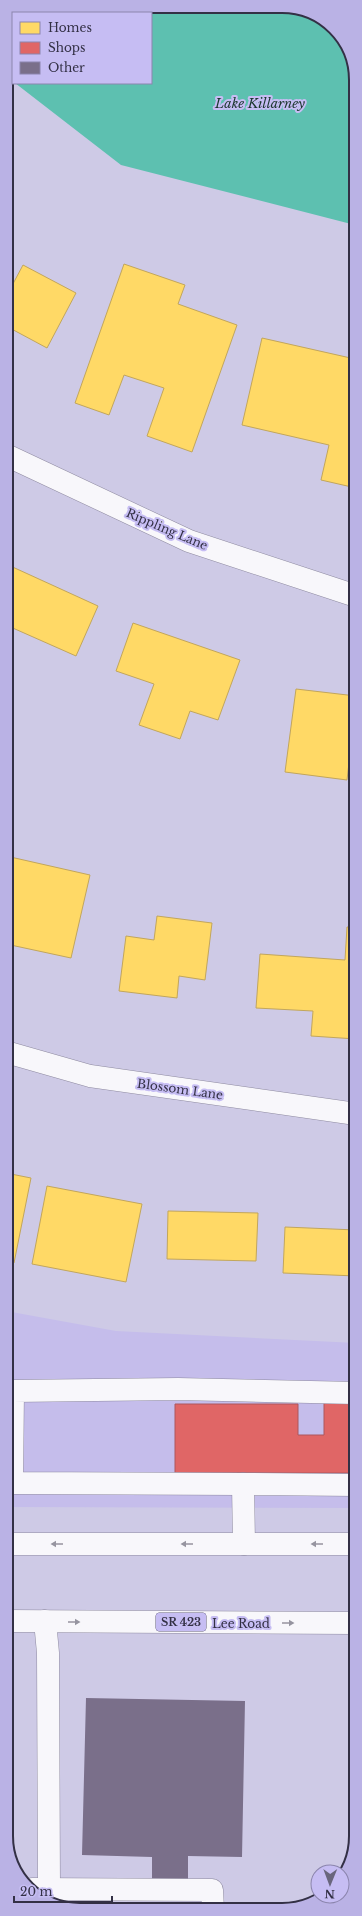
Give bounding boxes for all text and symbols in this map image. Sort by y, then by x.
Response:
legend [12,12,152,84]
text: Homes [48,20,92,35]
text: Shops [48,40,85,55]
text: Other [48,60,85,75]
water label: Lake Killarney [214,95,305,112]
street label: Rippling Lane [124,505,210,553]
street label: Blossom Lane [136,1076,224,1102]
one-way arrow [50,1541,63,1547]
one-way arrow [180,1541,193,1547]
one-way arrow [310,1541,323,1547]
road number: SR 423 [156,1613,206,1631]
street label: Lee Road [212,1616,270,1631]
one-way arrow [68,1619,81,1625]
one-way arrow [282,1620,295,1626]
north arrow [310,1864,350,1904]
scale bar [14,1878,112,1904]
text: 20 m [20,1884,52,1899]
text: N [324,1887,335,1901]

